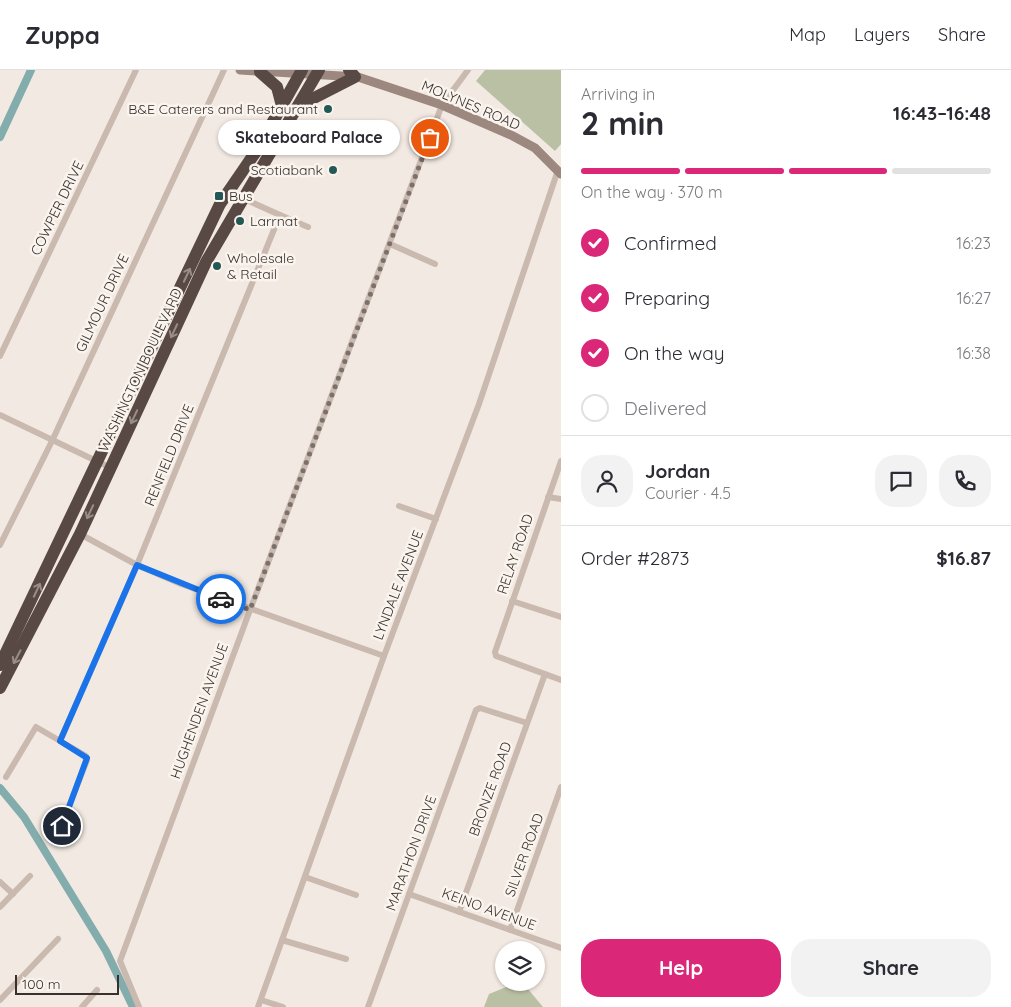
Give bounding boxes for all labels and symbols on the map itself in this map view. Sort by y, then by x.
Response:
street label: MOLYNES ROAD [419,76,523,134]
place label: B&E Caterers and Restaurant [128,100,318,118]
marker: B&E Caterers and Restaurant [322,103,334,115]
pin [409,117,451,159]
callout: Skateboard Palace [218,120,400,156]
street label: COWPER DRIVE [26,158,88,258]
place label: Scotiabank [251,161,323,179]
marker: Scotiabank [327,164,339,176]
place label: Bus [229,187,253,205]
marker: Bus [213,190,225,202]
place label: Larrnat [250,212,298,230]
marker: Larrnat [234,215,246,227]
place label: Wholesale & Retail [227,249,294,283]
street label: GILMOUR DRIVE [71,251,133,355]
marker: Wholesale & Retail [211,260,223,272]
one-way arrow [182,268,192,283]
street label: WASHINGTON BOULEVARD [94,285,186,455]
one-way arrow [169,323,179,338]
street label: RENFIELD DRIVE [140,401,198,509]
one-way arrow [129,409,139,424]
one-way arrow [85,504,95,519]
street label: RELAY ROAD [493,511,537,597]
street label: LYNDALE AVENUE [369,528,427,642]
courier [196,574,246,624]
one-way arrow [32,582,42,597]
street label: HUGHENDEN AVENUE [166,641,232,781]
one-way arrow [12,649,21,664]
street label: BRONZE ROAD [465,739,515,839]
street label: MARATHON DRIVE [382,793,440,913]
pin [41,805,83,847]
street label: SILVER ROAD [501,811,547,899]
street label: KEINO AVENUE [439,884,539,934]
scale bar [15,972,119,995]

